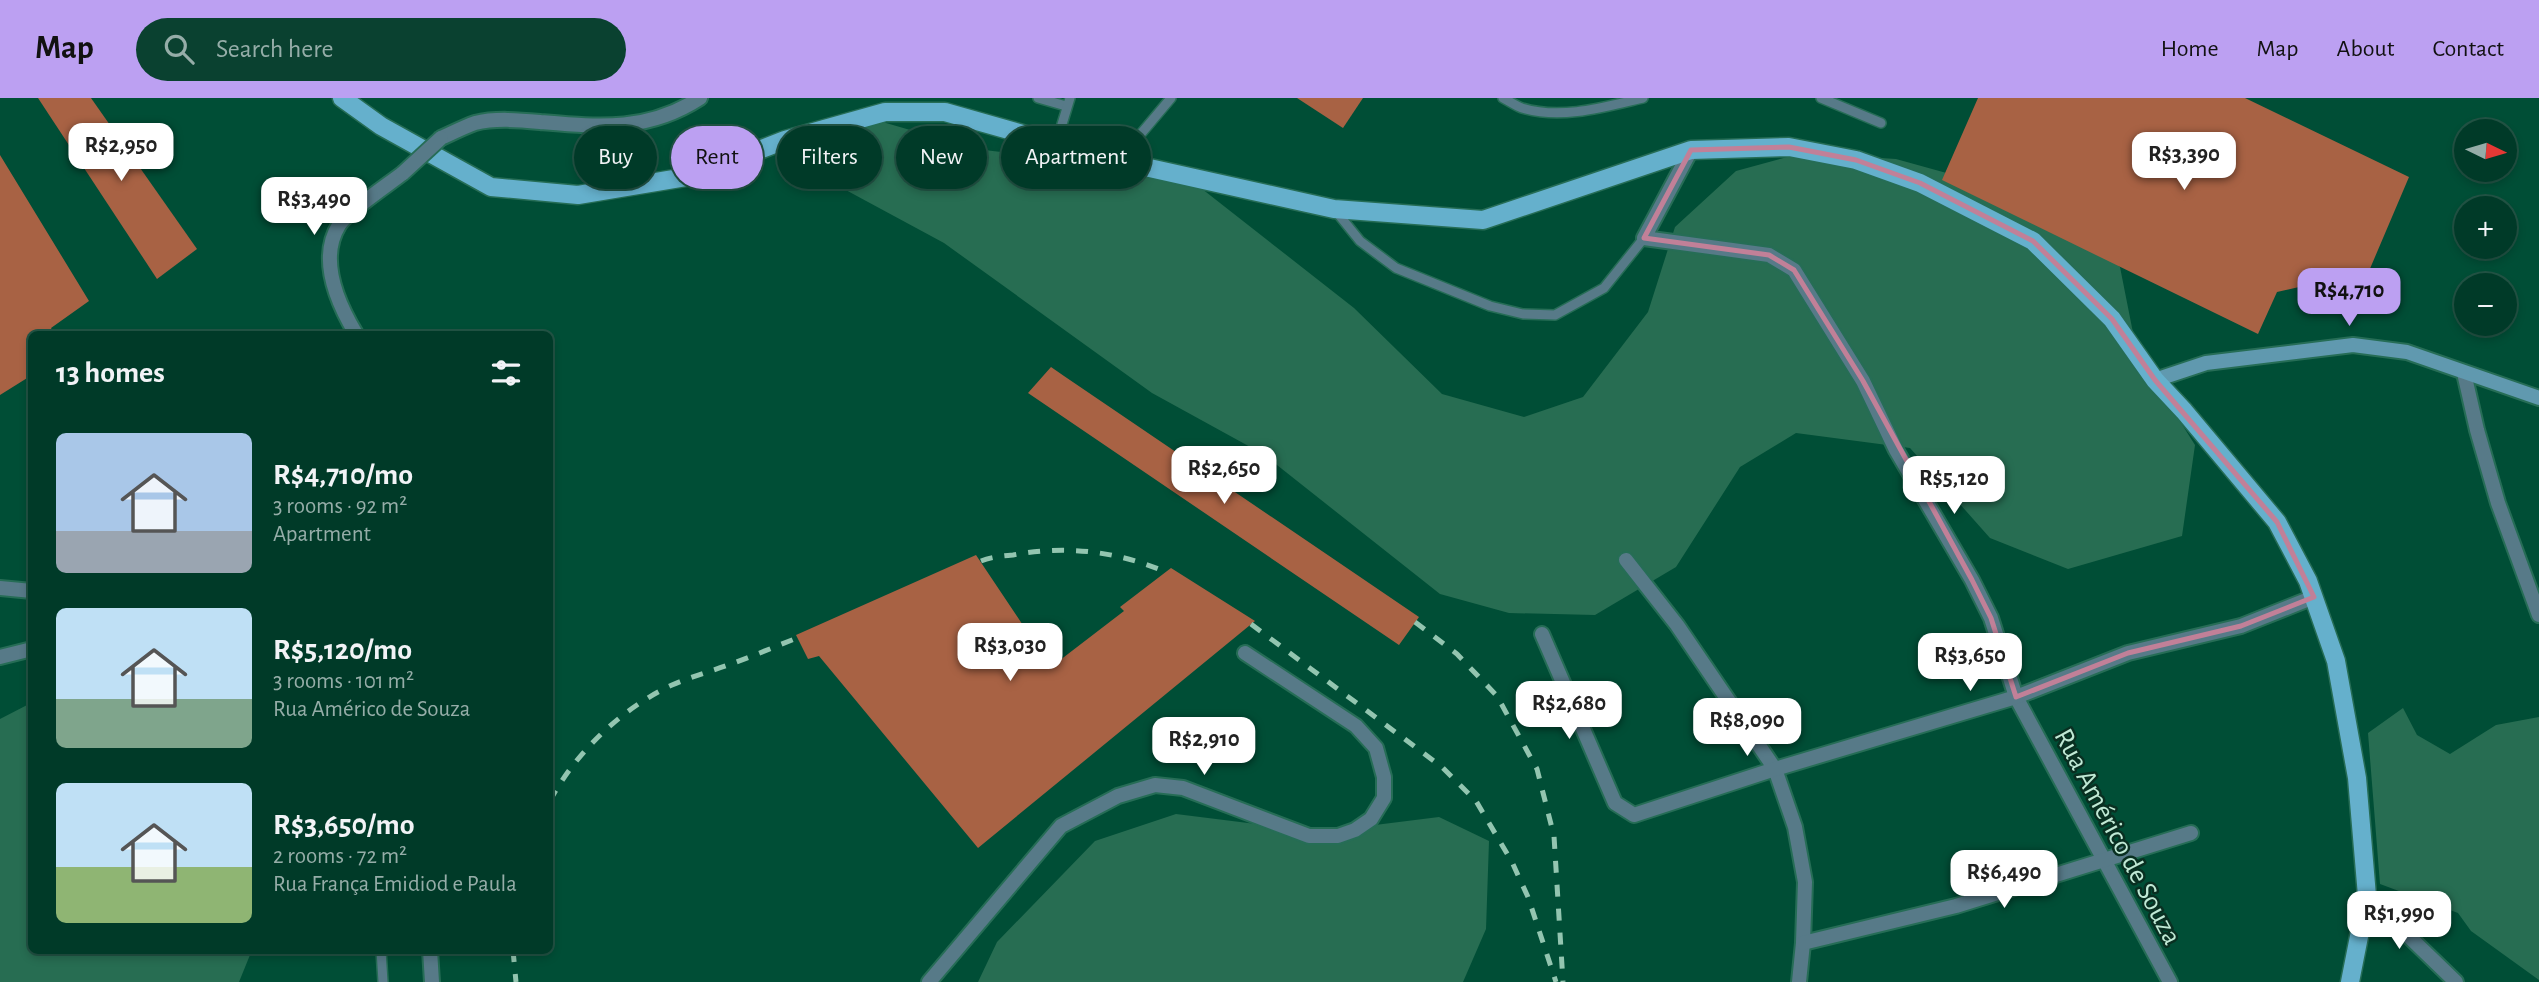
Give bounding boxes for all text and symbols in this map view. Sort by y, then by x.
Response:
search box [136,18,626,81]
icon: search [160,30,198,68]
text: Map [35,32,94,65]
text: Search here [216,36,334,62]
text: Home [2161,37,2219,61]
text: Map [2257,37,2299,61]
text: About [2337,37,2394,61]
text: Contact [2432,37,2504,61]
north arrow [2454,119,2516,182]
map controls [2454,119,2517,336]
pin: R$2,950 [56,123,186,183]
chip: Buy [574,126,657,189]
chip: Rent [671,126,763,189]
chip: Filters [777,126,882,189]
chip: New [896,126,987,189]
chip: Apartment [1001,126,1151,189]
pin: R$3,390 [2119,132,2249,192]
text: R$2,950 [84,134,158,157]
text: R$3,390 [2148,143,2220,166]
pin: R$3,490 [249,178,379,237]
text: R$3,490 [277,188,351,211]
button: + [2454,196,2517,259]
pin: R$4,710 [2284,268,2414,328]
button: − [2454,273,2517,336]
text: R$4,710 [2314,279,2384,302]
icon: filters [487,354,525,392]
text: 13 homes [56,358,165,388]
pin: R$2,650 [1159,446,1289,506]
pin: R$5,120 [1889,456,2019,516]
text: R$2,650 [1187,457,1261,480]
text: R$4,710/mo [273,460,413,490]
icon: home [112,461,196,545]
text: R$5,120 [1919,467,1989,490]
text: 3 rooms · 92 m² [273,495,407,518]
text: Apartment [273,523,371,546]
pin: R$3,030 [945,624,1075,683]
text: R$3,030 [974,634,1046,657]
pin: R$3,650 [1905,634,2035,693]
text: R$5,120/mo [273,635,412,665]
icon: home [112,636,196,720]
text: R$3,650 [1934,644,2006,667]
text: 3 rooms · 101 m² [273,670,414,693]
pin: R$2,680 [1504,682,1634,741]
text: R$2,680 [1532,692,1606,715]
text: Rua Américo de Souza [273,698,470,721]
pin: R$8,090 [1682,698,1812,758]
text: R$8,090 [1709,709,1785,732]
pin: R$2,910 [1139,718,1269,777]
street label: Rua Américo de Souza [2048,724,2186,950]
text: R$2,910 [1168,728,1240,751]
text: R$3,650/mo [273,810,415,840]
icon: home [112,811,196,895]
text: 2 rooms · 72 m² [273,845,407,868]
pin: R$6,490 [1939,850,2069,910]
text: R$6,490 [1967,861,2041,884]
text: Rua França Emidiod e Paula [273,873,517,896]
pin: R$1,990 [2334,892,2464,951]
text: R$1,990 [2363,902,2435,925]

